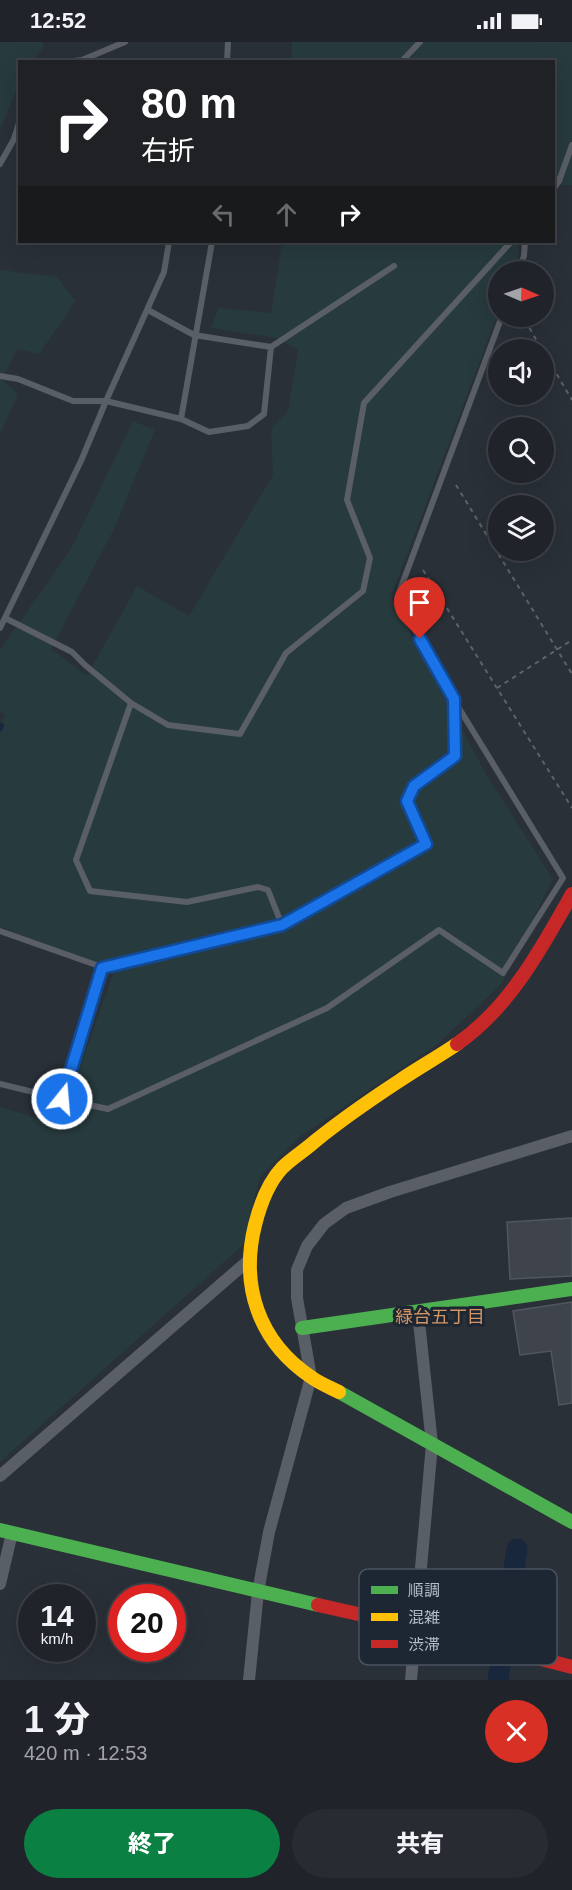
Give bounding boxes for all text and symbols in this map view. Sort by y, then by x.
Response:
text: 12:52 [30,8,86,33]
text: 80 m [141,80,237,127]
icon: right [42,84,120,162]
text: 右折 [141,136,195,166]
icon: left [207,198,240,231]
icon: ahead [270,198,303,231]
icon: right [333,198,366,231]
north arrow [488,261,554,327]
map controls [488,261,554,561]
button: sound [488,339,554,405]
button: search [488,417,554,483]
button: layers [488,495,554,561]
pin [394,577,445,639]
icon: arrive [403,586,436,619]
position arrow [30,1067,94,1131]
district label: 緑台五丁目 [395,1307,485,1327]
legend [359,1569,557,1665]
text: 順調 [408,1582,440,1599]
speed limit sign: 20 [108,1584,186,1662]
text: 14 [40,1599,74,1632]
text: 混雑 [408,1609,440,1626]
text: km/h [41,1630,73,1647]
text: 渋滞 [408,1636,440,1653]
text: 1 分 [24,1699,90,1740]
button: close [485,1700,548,1763]
text: 420 m · 12:53 [24,1742,147,1764]
button: 終了 [24,1809,280,1878]
button: 共有 [292,1809,548,1878]

